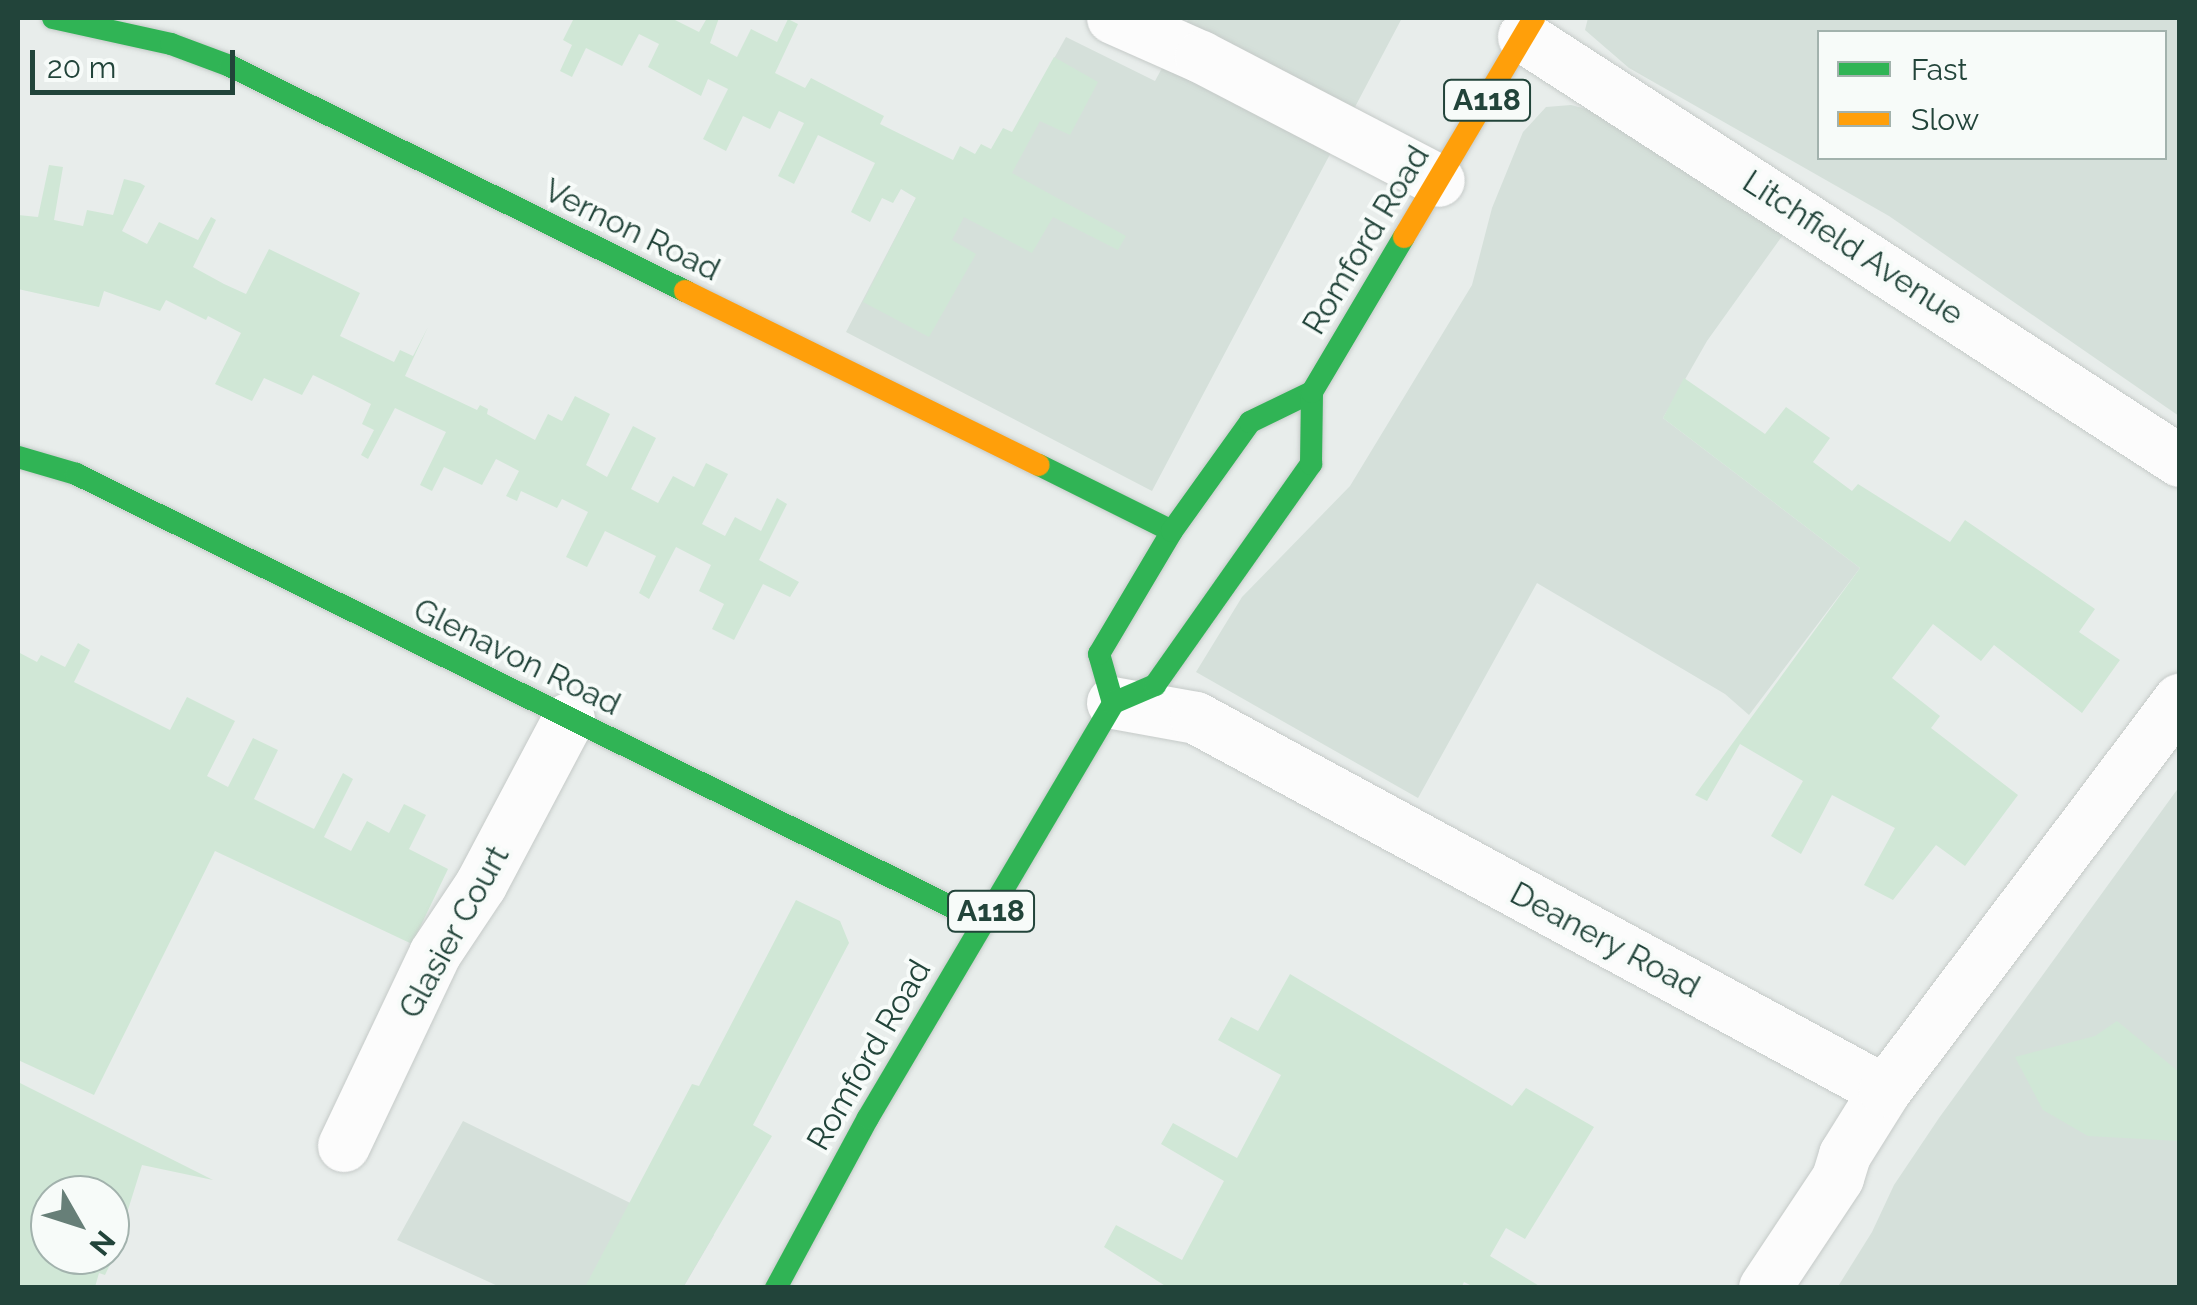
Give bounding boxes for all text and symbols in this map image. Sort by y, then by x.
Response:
scale bar [35,30,240,92]
legend [1817,30,2167,160]
text: 20 m [47,50,116,85]
text: Fast [1911,52,1968,87]
road number: A118 [1442,75,1532,125]
text: Slow [1911,102,1979,137]
street label: Romford Road [1295,139,1437,341]
street label: Litchfield Avenue [1735,162,1971,334]
street label: Vernon Road [538,171,726,289]
street label: Glenavon Road [407,590,627,724]
street label: Glasier Court [391,839,517,1025]
street label: Deanery Road [1503,874,1707,1006]
road number: A118 [946,886,1036,936]
street label: Romford Road [799,953,939,1157]
north arrow [30,1175,130,1275]
text: N [83,1224,122,1262]

